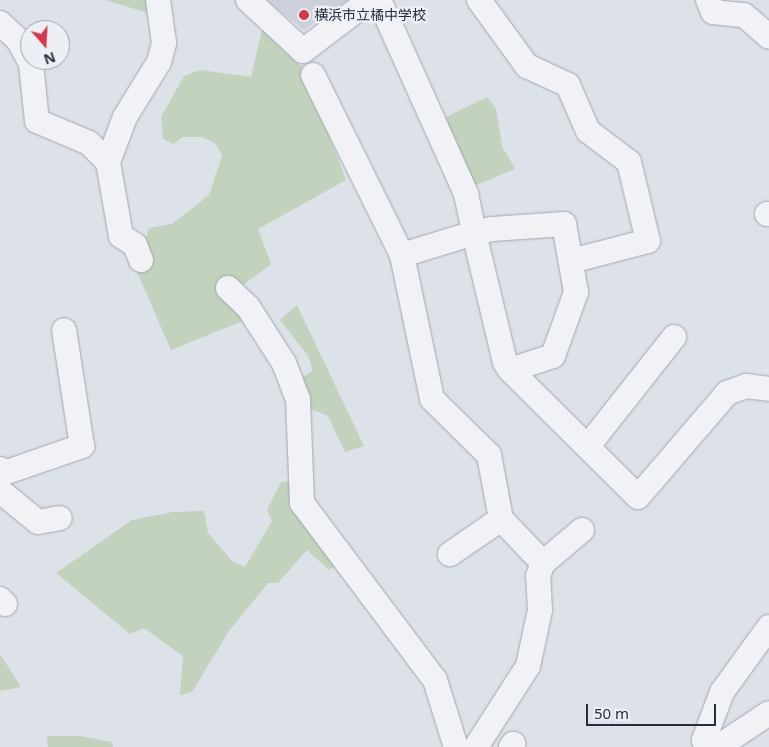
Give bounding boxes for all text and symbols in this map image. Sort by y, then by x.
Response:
place label: 横浜市立橘中学校 [314,7,426,23]
marker: 横浜市立橘中学校 [298,9,310,21]
north arrow [20,20,70,70]
text: N [41,48,58,70]
scale bar [589,694,719,726]
text: 50 m [594,703,629,723]

